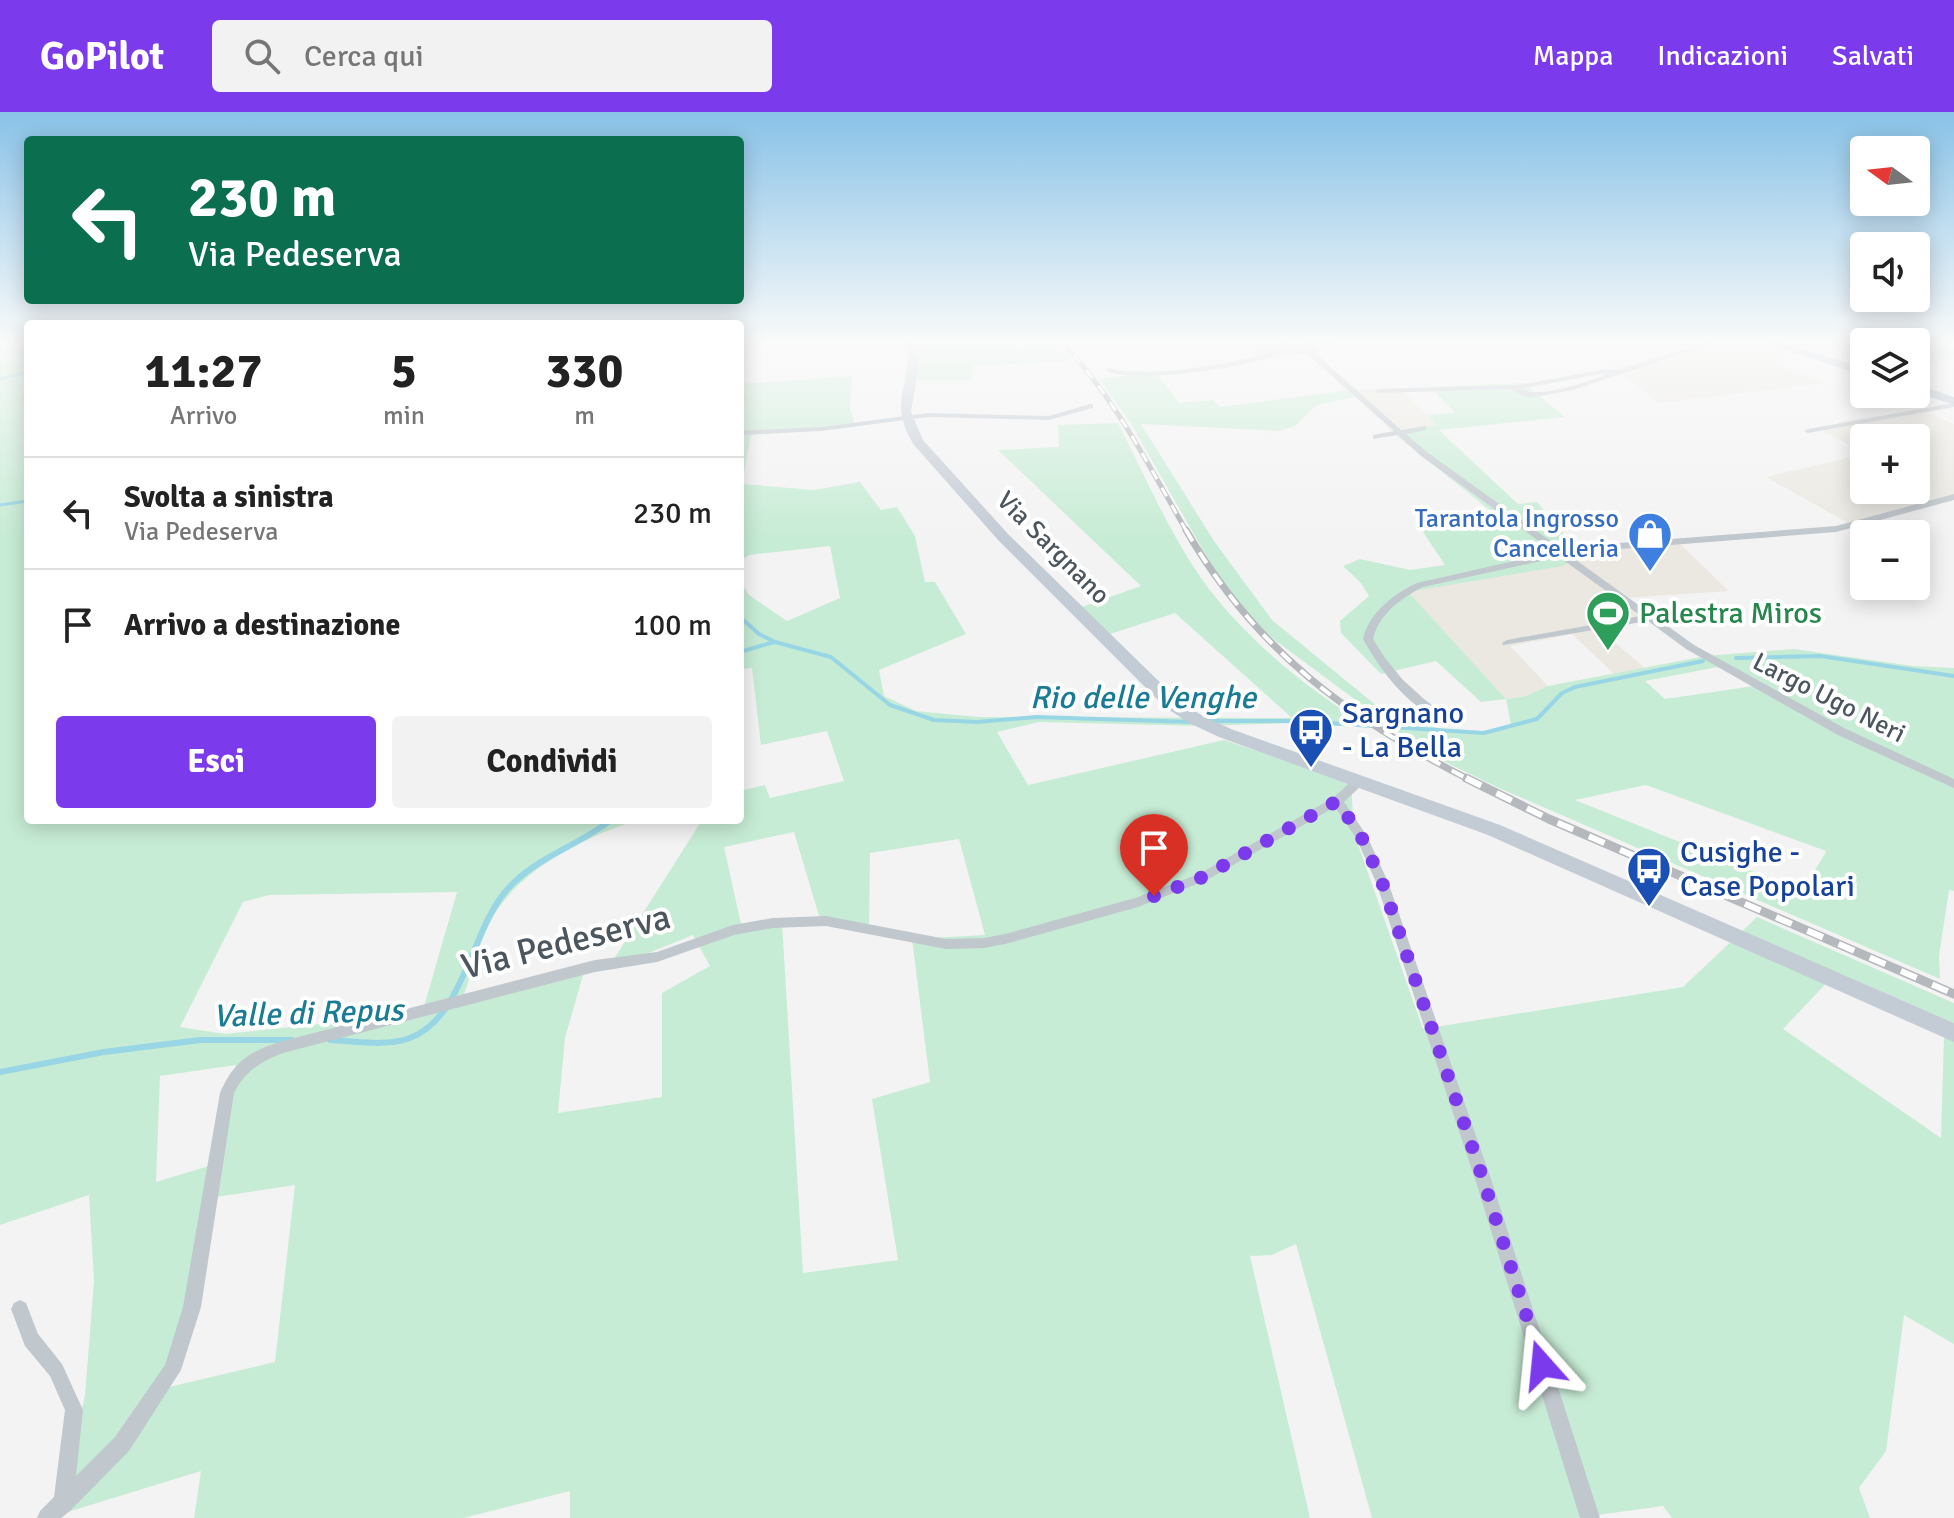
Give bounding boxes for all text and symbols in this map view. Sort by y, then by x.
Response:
search box [212,20,772,92]
text: GoPilot [40,33,164,80]
icon: search [240,34,284,78]
text: Cerca qui [304,38,424,75]
text: Mappa [1533,39,1613,73]
text: Indicazioni [1657,39,1788,73]
text: Salvati [1832,39,1914,73]
north arrow [1850,136,1930,216]
map controls [1850,136,1930,600]
text: 230 m [188,163,336,232]
icon: left [56,168,160,272]
text: Via Pedeserva [188,232,402,277]
button: sound [1850,232,1930,312]
button: layers [1850,328,1930,408]
text: 11:27 [145,342,262,401]
text: 5 [391,342,417,401]
text: 330 [546,342,623,401]
text: Arrivo [170,400,237,432]
text: min [383,400,425,432]
text: m [574,400,595,432]
button: + [1850,424,1930,504]
text: Svolta a sinistra [124,479,334,516]
street label: Via Sargnano [990,485,1116,611]
icon: left [56,491,100,535]
text: 230 m [633,495,712,532]
place label: Tarantola Ingrosso Cancelleria [1415,503,1619,565]
shop icon: Tarantola Ingrosso Cancelleria [1626,510,1674,573]
text: Via Pedeserva [124,516,278,548]
button: − [1850,520,1930,600]
sports icon: Palestra Miros [1584,589,1632,652]
place label: Palestra Miros [1639,595,1822,632]
icon: arrive [56,603,100,647]
text: Arrivo a destinazione [124,607,400,644]
text: 100 m [633,607,712,644]
street label: Largo Ugo Neri [1747,646,1911,750]
water label: Rio delle Venghe [1030,678,1258,717]
place label: Sargnano - La Bella [1342,695,1464,766]
bus stop icon: Sargnano - La Bella [1287,706,1335,769]
button: Esci [56,716,376,808]
button: Condividi [392,716,712,808]
pin [1120,814,1188,896]
icon: arrive [1132,826,1176,870]
place label: Cusighe - Case Popolari [1680,834,1855,905]
bus stop icon: Cusighe - Case Popolari [1625,845,1673,908]
street label: Via Pedeserva [457,894,675,990]
water label: Valle di Repus [212,990,407,1036]
position arrow [1500,1323,1584,1407]

